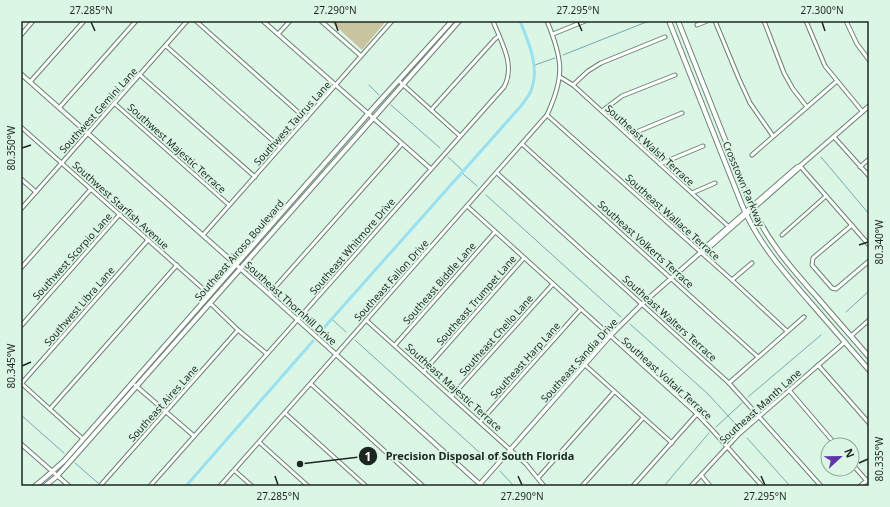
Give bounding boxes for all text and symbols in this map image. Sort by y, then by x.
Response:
text: 27.285°N [69,3,113,17]
text: 27.290°N [313,3,357,17]
text: 27.295°N [556,3,600,17]
text: 27.300°N [800,3,844,17]
street label: Southwest Gemini Lane [56,64,141,156]
street label: Southwest Taurus Lane [250,78,334,168]
street label: Southwest Majestic Terrace [125,100,229,196]
street label: Southeast Walsh Terrace [602,101,698,189]
text: 80.350°W [4,125,18,170]
street label: Crosstown Parkway [720,139,769,230]
street label: Southwest Starfish Avenue [70,158,173,252]
street label: Southeast Wallace Terrace [623,171,724,264]
street label: Southeast Whitmore Drive [306,194,398,297]
street label: Southeast Airoso Boulevard [191,196,287,304]
street label: Southeast Volkerts Terrace [595,197,697,291]
street label: Southwest Scorpio Lane [29,209,115,302]
text: 80.340°W [872,219,886,264]
street label: Southeast Fallon Drive [351,236,432,324]
street label: Southeast Biddle Lane [399,239,479,327]
street label: Southeast Trumpet Lane [433,252,519,348]
street label: Southeast Thornhill Drive [242,258,340,348]
street label: Southwest Libra Lane [41,263,118,349]
street label: Southeast Walters Terrace [620,272,720,364]
street label: Southeast Chello Lane [456,291,536,378]
street label: Southeast Sandia Drive [537,315,621,405]
street label: Southeast Harp Lane [487,319,563,401]
street label: Southeast Voltair Terrace [619,334,716,423]
street label: Southeast Majestic Terrace [403,340,506,434]
text: 80.345°W [4,343,18,388]
street label: Southeast Aires Lane [125,362,201,444]
street label: Southeast Manth Lane [716,365,804,447]
text: 80.335°W [872,436,886,481]
north arrow [820,437,860,477]
callout: Precision Disposal of South Florida [358,445,583,468]
text: N [841,446,858,460]
text: 1 [365,448,371,465]
text: Precision Disposal of South Florida [386,448,574,463]
text: 27.285°N [256,489,300,503]
text: 27.290°N [500,489,544,503]
text: 27.295°N [743,489,787,503]

